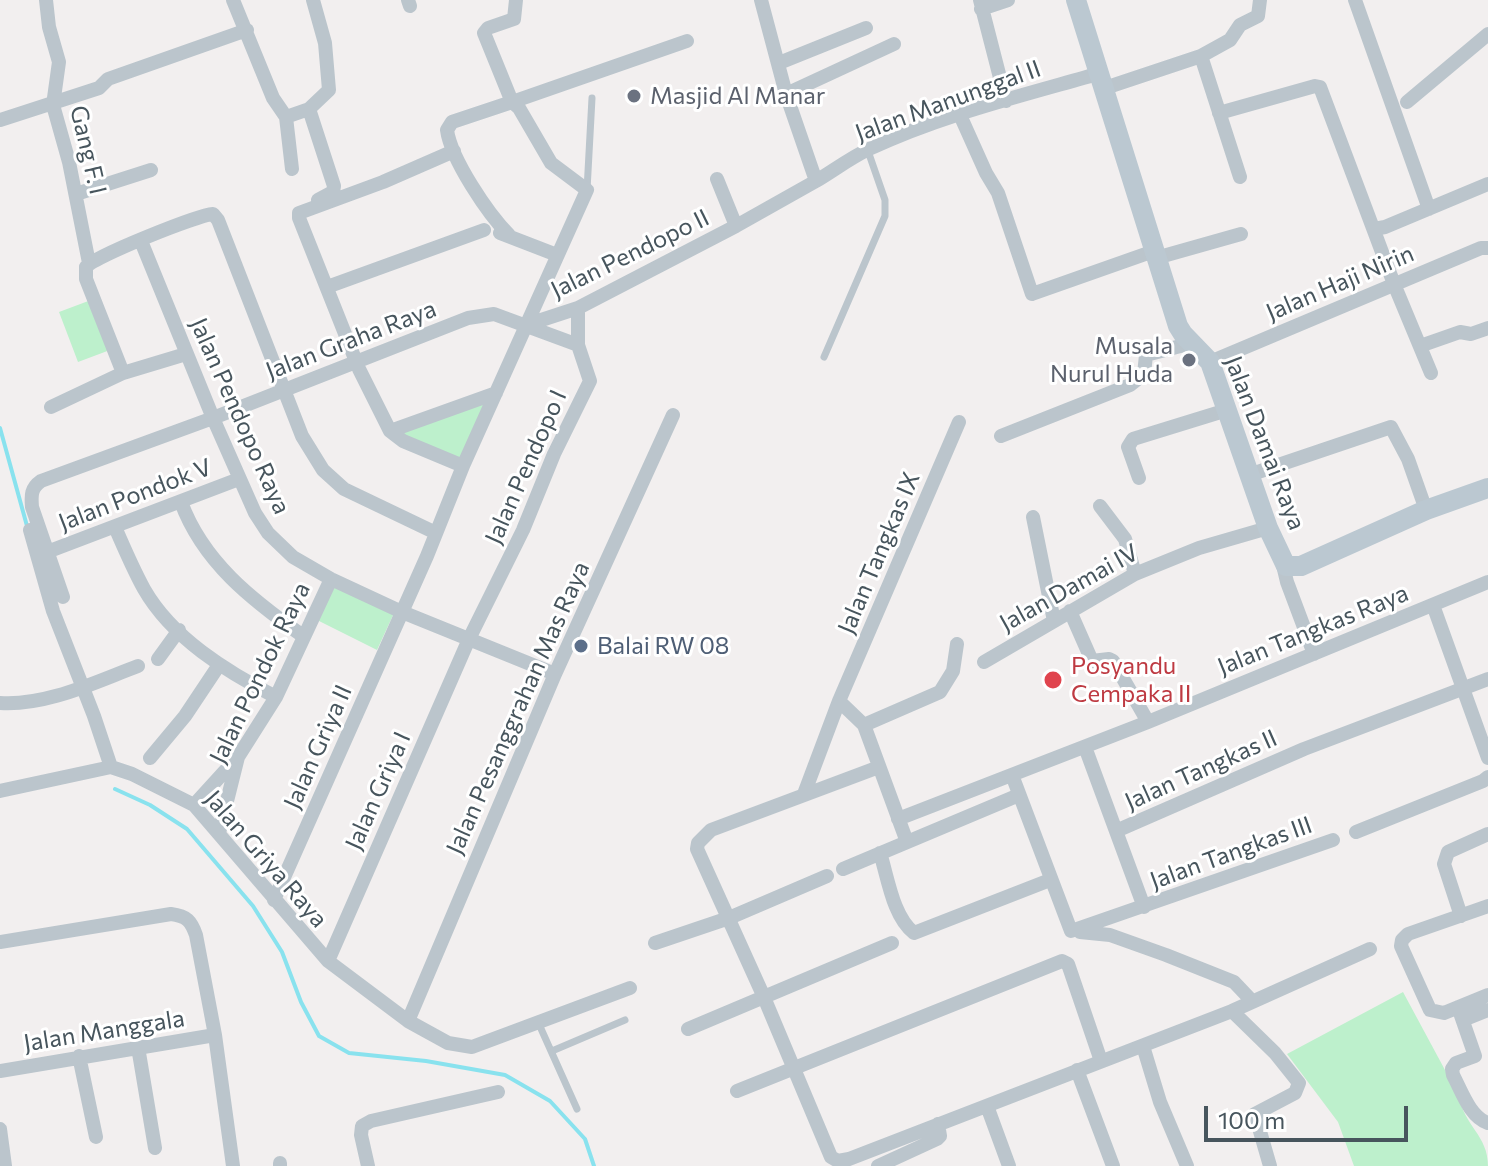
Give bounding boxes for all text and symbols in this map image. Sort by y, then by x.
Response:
street label: Jalan Manunggal II [851,54,1045,148]
place label: Masjid Al Manar [650,82,825,110]
marker: Masjid Al Manar [625,87,643,105]
street label: Gang F. I [64,103,112,197]
street label: Jalan Pendopo II [546,203,714,305]
street label: Jalan Haji Nirin [1262,239,1418,327]
street label: Jalan Graha Raya [262,294,440,386]
street label: Jalan Pendopo Raya [184,313,296,519]
place label: Musala Nurul Huda [1050,332,1173,388]
marker: Musala Nurul Huda [1180,351,1198,369]
street label: Jalan Damai Raya [1219,352,1311,534]
street label: Jalan Pendopo I [479,385,573,549]
street label: Jalan Pondok V [54,453,216,537]
street label: Jalan Tangkas IX [832,468,926,638]
street label: Jalan Damai IV [995,538,1143,638]
street label: Jalan Pesanggrahan Mas Raya [440,557,596,859]
street label: Jalan Pondok Raya [204,578,316,768]
street label: Jalan Tangkas Raya [1213,579,1413,681]
place label: Balai RW 08 [597,632,729,660]
marker: Balai RW 08 [572,637,590,655]
place label: Posyandu Cempaka II [1071,652,1191,708]
marker: Posyandu Cempaka II [1042,669,1064,691]
street label: Jalan Griya II [278,681,358,813]
street label: Jalan Tangkas II [1120,724,1282,816]
street label: Jalan Griya I [339,728,417,854]
street label: Jalan Griya Raya [199,785,333,933]
street label: Jalan Tangkas III [1146,810,1316,896]
street label: Jalan Manggala [21,1004,187,1058]
scale bar [1208,1090,1412,1140]
text: 100 m [1218,1105,1285,1134]

